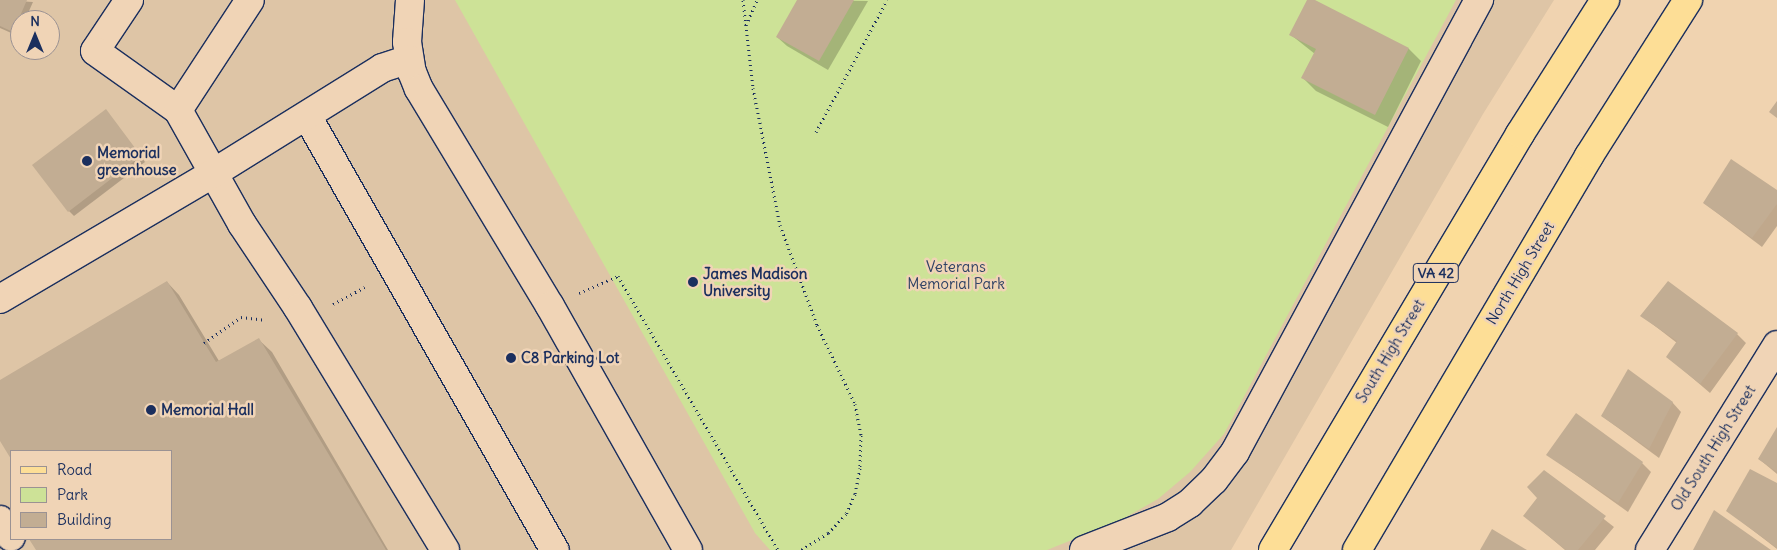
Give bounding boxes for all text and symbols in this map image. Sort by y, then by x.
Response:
north arrow [10,10,60,60]
text: N [30,12,40,30]
place label: Memorial greenhouse [97,143,177,178]
marker: Memorial greenhouse [81,155,93,167]
street label: North High Street [1482,218,1558,328]
park label: Veterans Memorial Park [907,257,1005,292]
road number: VA 42 [1412,262,1460,284]
place label: James Madison University [703,264,807,299]
marker: James Madison University [687,276,699,288]
street label: South High Street [1352,296,1428,406]
place label: C8 Parking Lot [521,349,619,367]
marker: C8 Parking Lot [505,352,517,364]
street label: Old South High Street [1667,382,1759,514]
place label: Memorial Hall [161,401,254,419]
marker: Memorial Hall [145,404,157,416]
legend [10,450,172,540]
text: Road [57,460,92,479]
text: Park [57,485,88,504]
text: Building [57,510,112,529]

